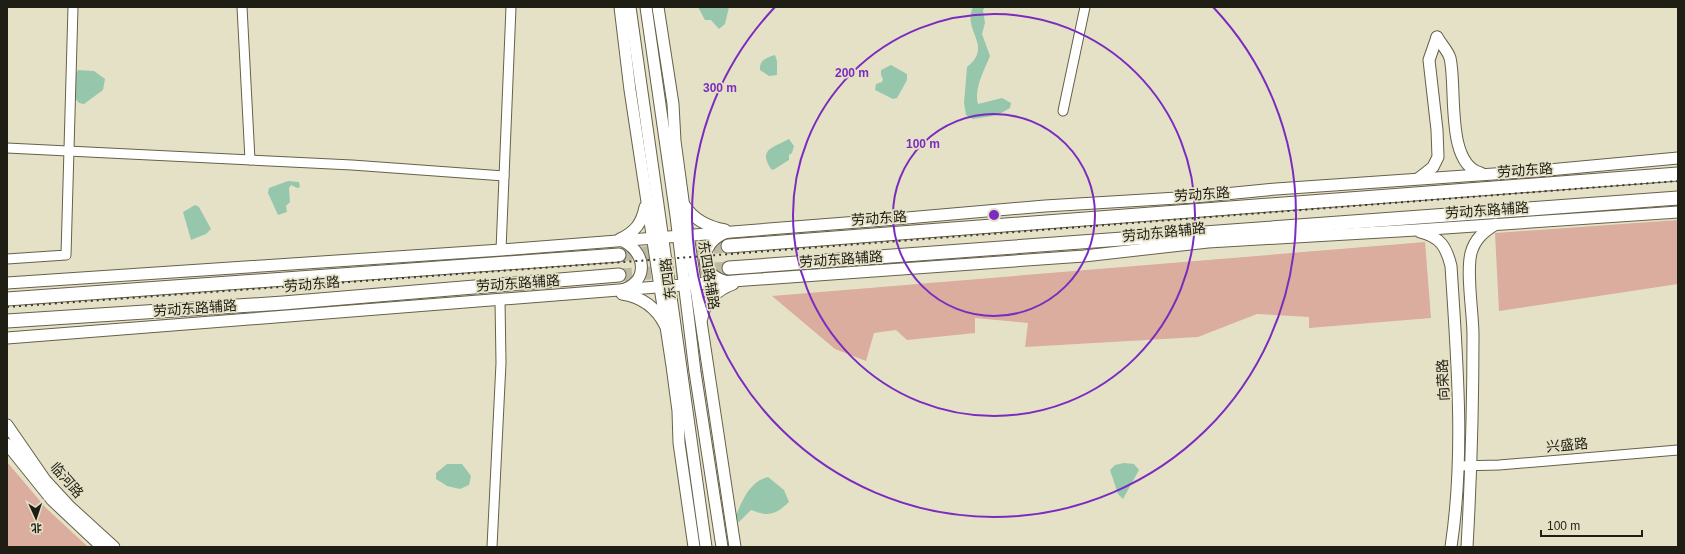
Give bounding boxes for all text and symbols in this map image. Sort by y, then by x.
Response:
text: 200 m [835,66,869,80]
text: 300 m [703,81,737,95]
text: 100 m [906,137,940,151]
street label: 劳动东路 [1497,160,1553,180]
street label: 劳动东路 [1174,184,1230,204]
street label: 劳动东路辅路 [1445,199,1529,221]
street label: 劳动东路 [851,208,907,228]
centre of rings [987,208,1001,222]
street label: 劳动东路辅路 [1121,220,1207,244]
street label: 东四路辅路 [696,239,722,311]
street label: 劳动东路辅路 [799,248,883,270]
street label: 东四路 [658,257,678,301]
street label: 劳动东路辅路 [476,272,560,294]
street label: 劳动东路 [283,274,341,294]
street label: 劳动东路辅路 [153,297,237,319]
street label: 向荣路 [1434,359,1452,401]
street label: 兴盛路 [1545,435,1589,455]
street label: 临河路 [47,459,87,501]
north arrow [16,498,56,538]
scale bar [1541,512,1642,538]
text: 100 m [1547,519,1580,533]
text: 北 [31,522,42,534]

